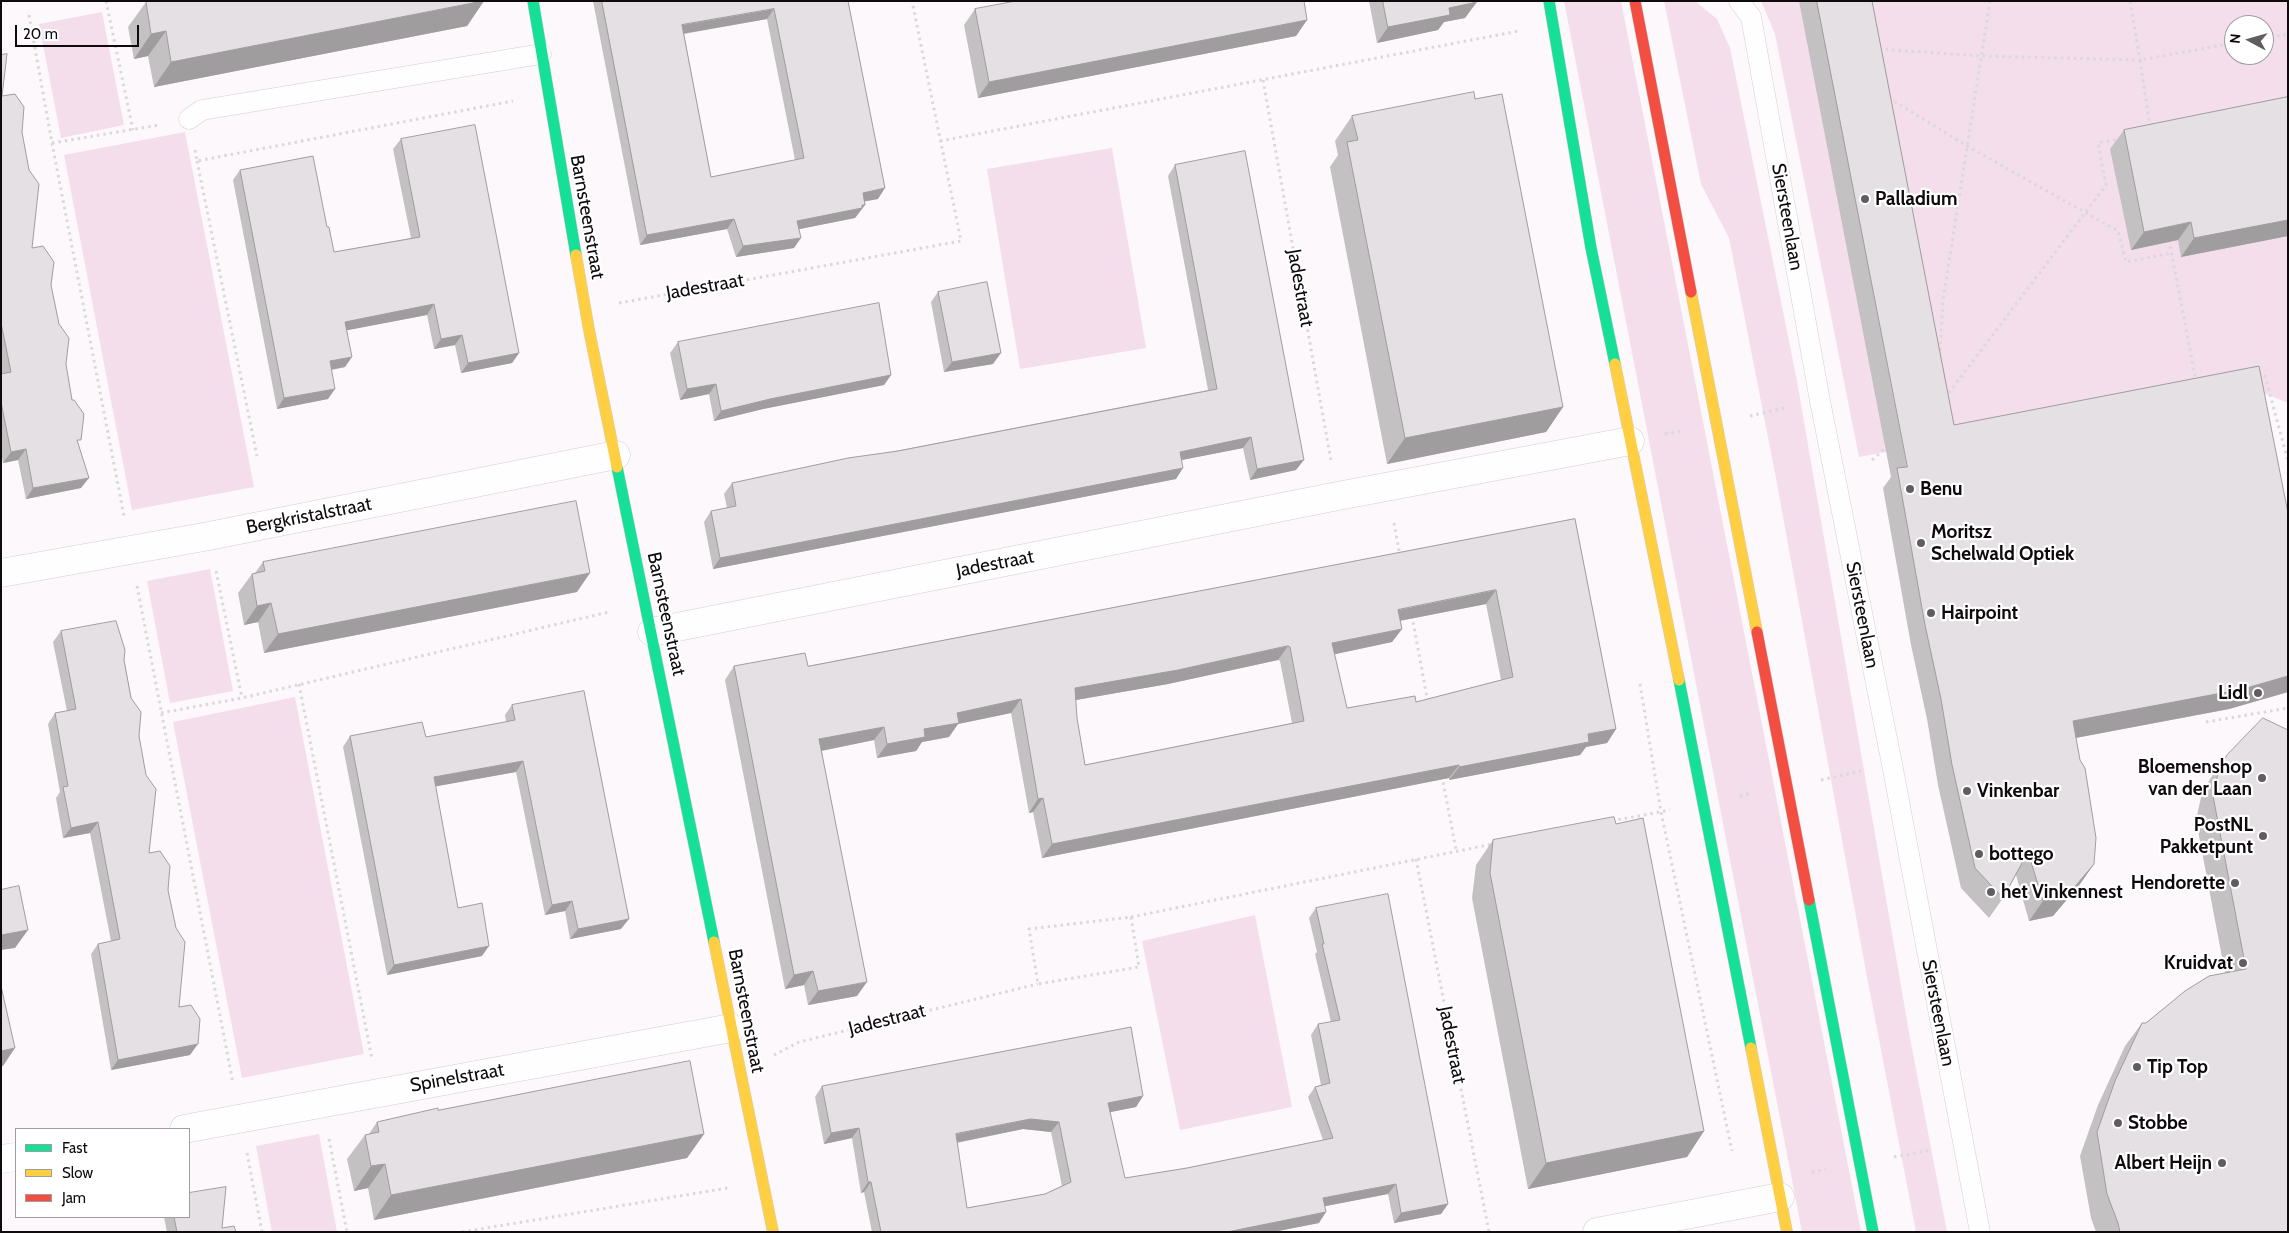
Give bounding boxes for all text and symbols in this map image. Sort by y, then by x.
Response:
scale bar [18,15,141,47]
north arrow [2224,15,2274,65]
text: 20 m [23,25,58,43]
text: N [2226,33,2245,44]
street label: Barnsteenstraat [565,153,609,281]
street label: Siersteenlaan [1766,162,1808,272]
place label: Palladium [1875,188,1957,210]
marker: Palladium [1859,193,1871,205]
street label: Jadestraat [1282,247,1318,329]
street label: Jadestraat [664,269,746,305]
place label: Benu [1920,478,1963,500]
marker: Benu [1904,483,1916,495]
street label: Bergkristalstraat [244,493,374,539]
place label: Moritsz Schelwald Optiek [1931,521,2074,565]
marker: Moritsz Schelwald Optiek [1915,537,1927,549]
street label: Jadestraat [954,545,1036,583]
street label: Barnsteenstraat [642,550,690,678]
street label: Siersteenlaan [1840,560,1884,670]
place label: Hairpoint [1941,602,2018,624]
marker: Hairpoint [1925,607,1937,619]
place label: Lidl [2218,682,2248,704]
marker: Lidl [2252,687,2264,699]
place label: Bloemenshop van der Laan [2138,756,2252,800]
marker: Bloemenshop van der Laan [2256,772,2268,784]
place label: Vinkenbar [1977,780,2059,802]
marker: Vinkenbar [1961,785,1973,797]
place label: PostNL Pakketpunt [2160,814,2253,858]
marker: PostNL Pakketpunt [2257,830,2269,842]
place label: bottego [1989,843,2054,865]
marker: bottego [1973,848,1985,860]
place label: Hendorette [2131,872,2225,894]
marker: Hendorette [2229,877,2241,889]
place label: het Vinkennest [2001,881,2123,903]
marker: het Vinkennest [1985,886,1997,898]
street label: Barnsteenstraat [723,947,769,1075]
place label: Kruidvat [2164,952,2233,974]
marker: Kruidvat [2237,957,2249,969]
street label: Siersteenlaan [1916,958,1960,1068]
street label: Jadestraat [846,999,928,1041]
street label: Jadestraat [1433,1004,1471,1086]
place label: Tip Top [2147,1056,2208,1078]
street label: Spinelstraat [408,1059,506,1097]
marker: Tip Top [2131,1061,2143,1073]
place label: Stobbe [2128,1112,2188,1134]
marker: Stobbe [2112,1117,2124,1129]
legend [15,1128,190,1218]
text: Fast [62,1139,87,1157]
place label: Albert Heijn [2115,1152,2212,1174]
marker: Albert Heijn [2216,1157,2228,1169]
text: Slow [62,1164,93,1182]
text: Jam [62,1189,86,1207]

